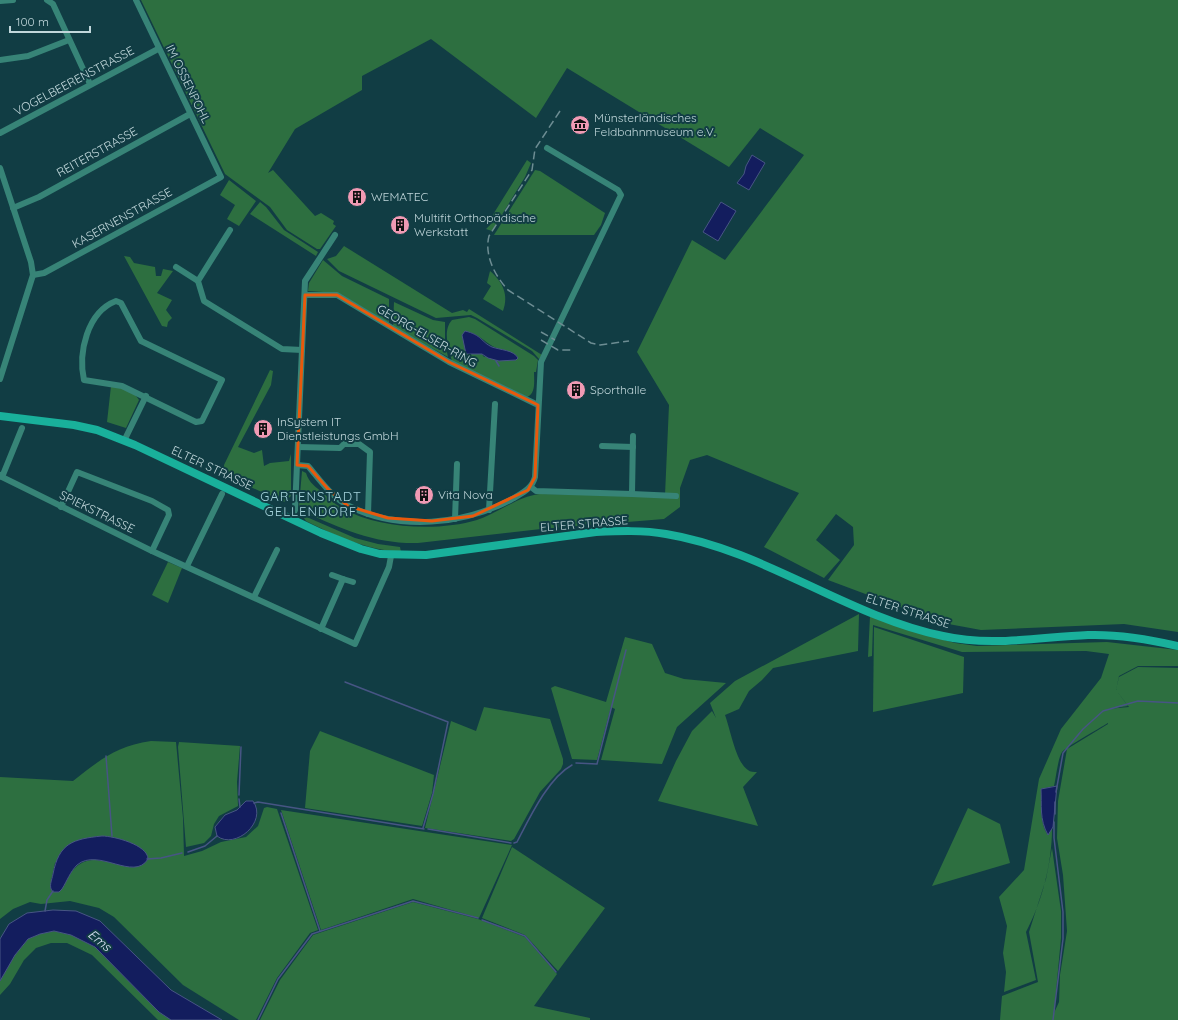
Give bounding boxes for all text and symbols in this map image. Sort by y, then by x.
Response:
scale bar [10,8,90,34]
text: 100 m [16,14,49,29]
street label: VOGELBEERENSTRASSE [11,42,136,119]
street label: IM OSSENPOHL [163,42,214,126]
place label: Münsterländisches Feldbahnmuseum e.V. [594,110,716,139]
museum icon: Münsterländisches Feldbahnmuseum e.V. [569,114,591,136]
street label: REITERSTRASSE [54,123,140,180]
street label: KASERNENSTRASSE [69,184,174,251]
building icon: WEMATEC [346,186,368,208]
place label: WEMATEC [371,189,429,204]
place label: Multifit Orthopädische Werkstatt [414,210,536,239]
building icon: Multifit Orthopädische Werkstatt [389,214,411,236]
street label: GEORG-ELSER-RING [375,301,480,370]
building icon: Sporthalle [565,379,587,401]
place label: Sporthalle [590,382,646,397]
place label: InSystem IT Dienstleistungs GmbH [277,414,399,443]
building icon: InSystem IT Dienstleistungs GmbH [252,418,274,440]
street label: ELTER STRASSE [169,442,255,493]
building icon: Vita Nova [413,484,435,506]
street label: SPIEKSTRASSE [57,487,137,536]
place label: Vita Nova [438,487,493,502]
district label: GARTENSTADT GELLENDORF [260,488,362,519]
street label: ELTER STRASSE [539,512,629,535]
street label: ELTER STRASSE [864,590,952,631]
water label: Ems [85,926,116,955]

